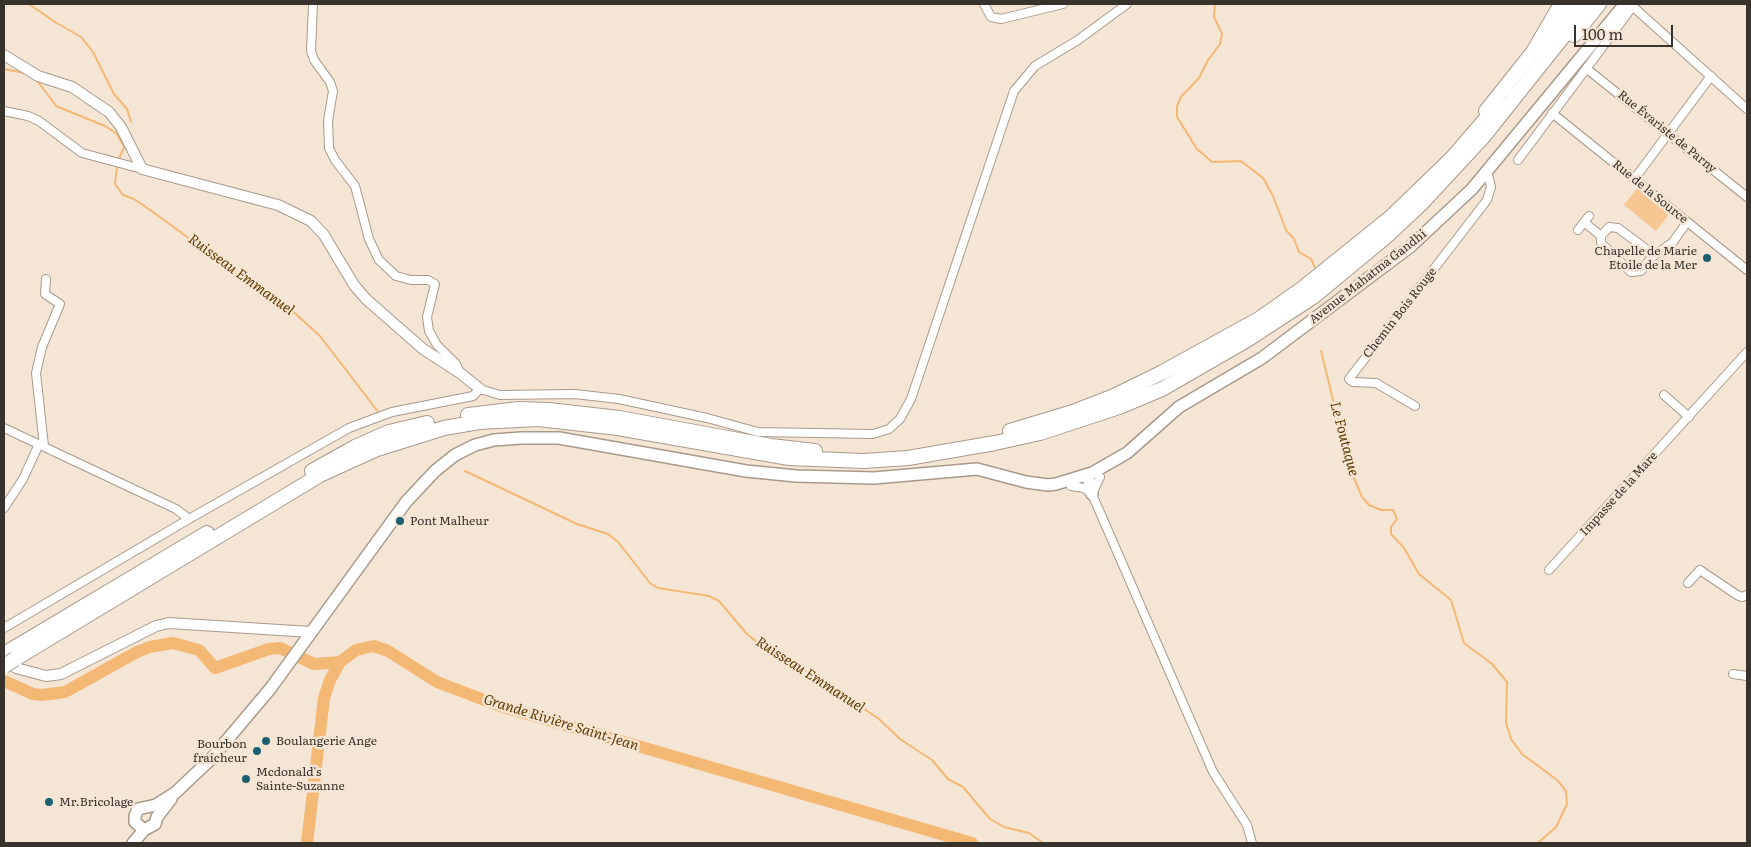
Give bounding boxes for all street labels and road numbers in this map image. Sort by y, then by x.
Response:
street label: Rue Évariste de Parny [1615,88,1719,176]
street label: Rue de la Source [1609,157,1691,227]
street label: Avenue Mahatma Gandhi [1307,227,1429,327]
street label: Chemin Bois Rouge [1360,265,1440,361]
street label: Impasse de la Mare [1577,449,1661,539]

